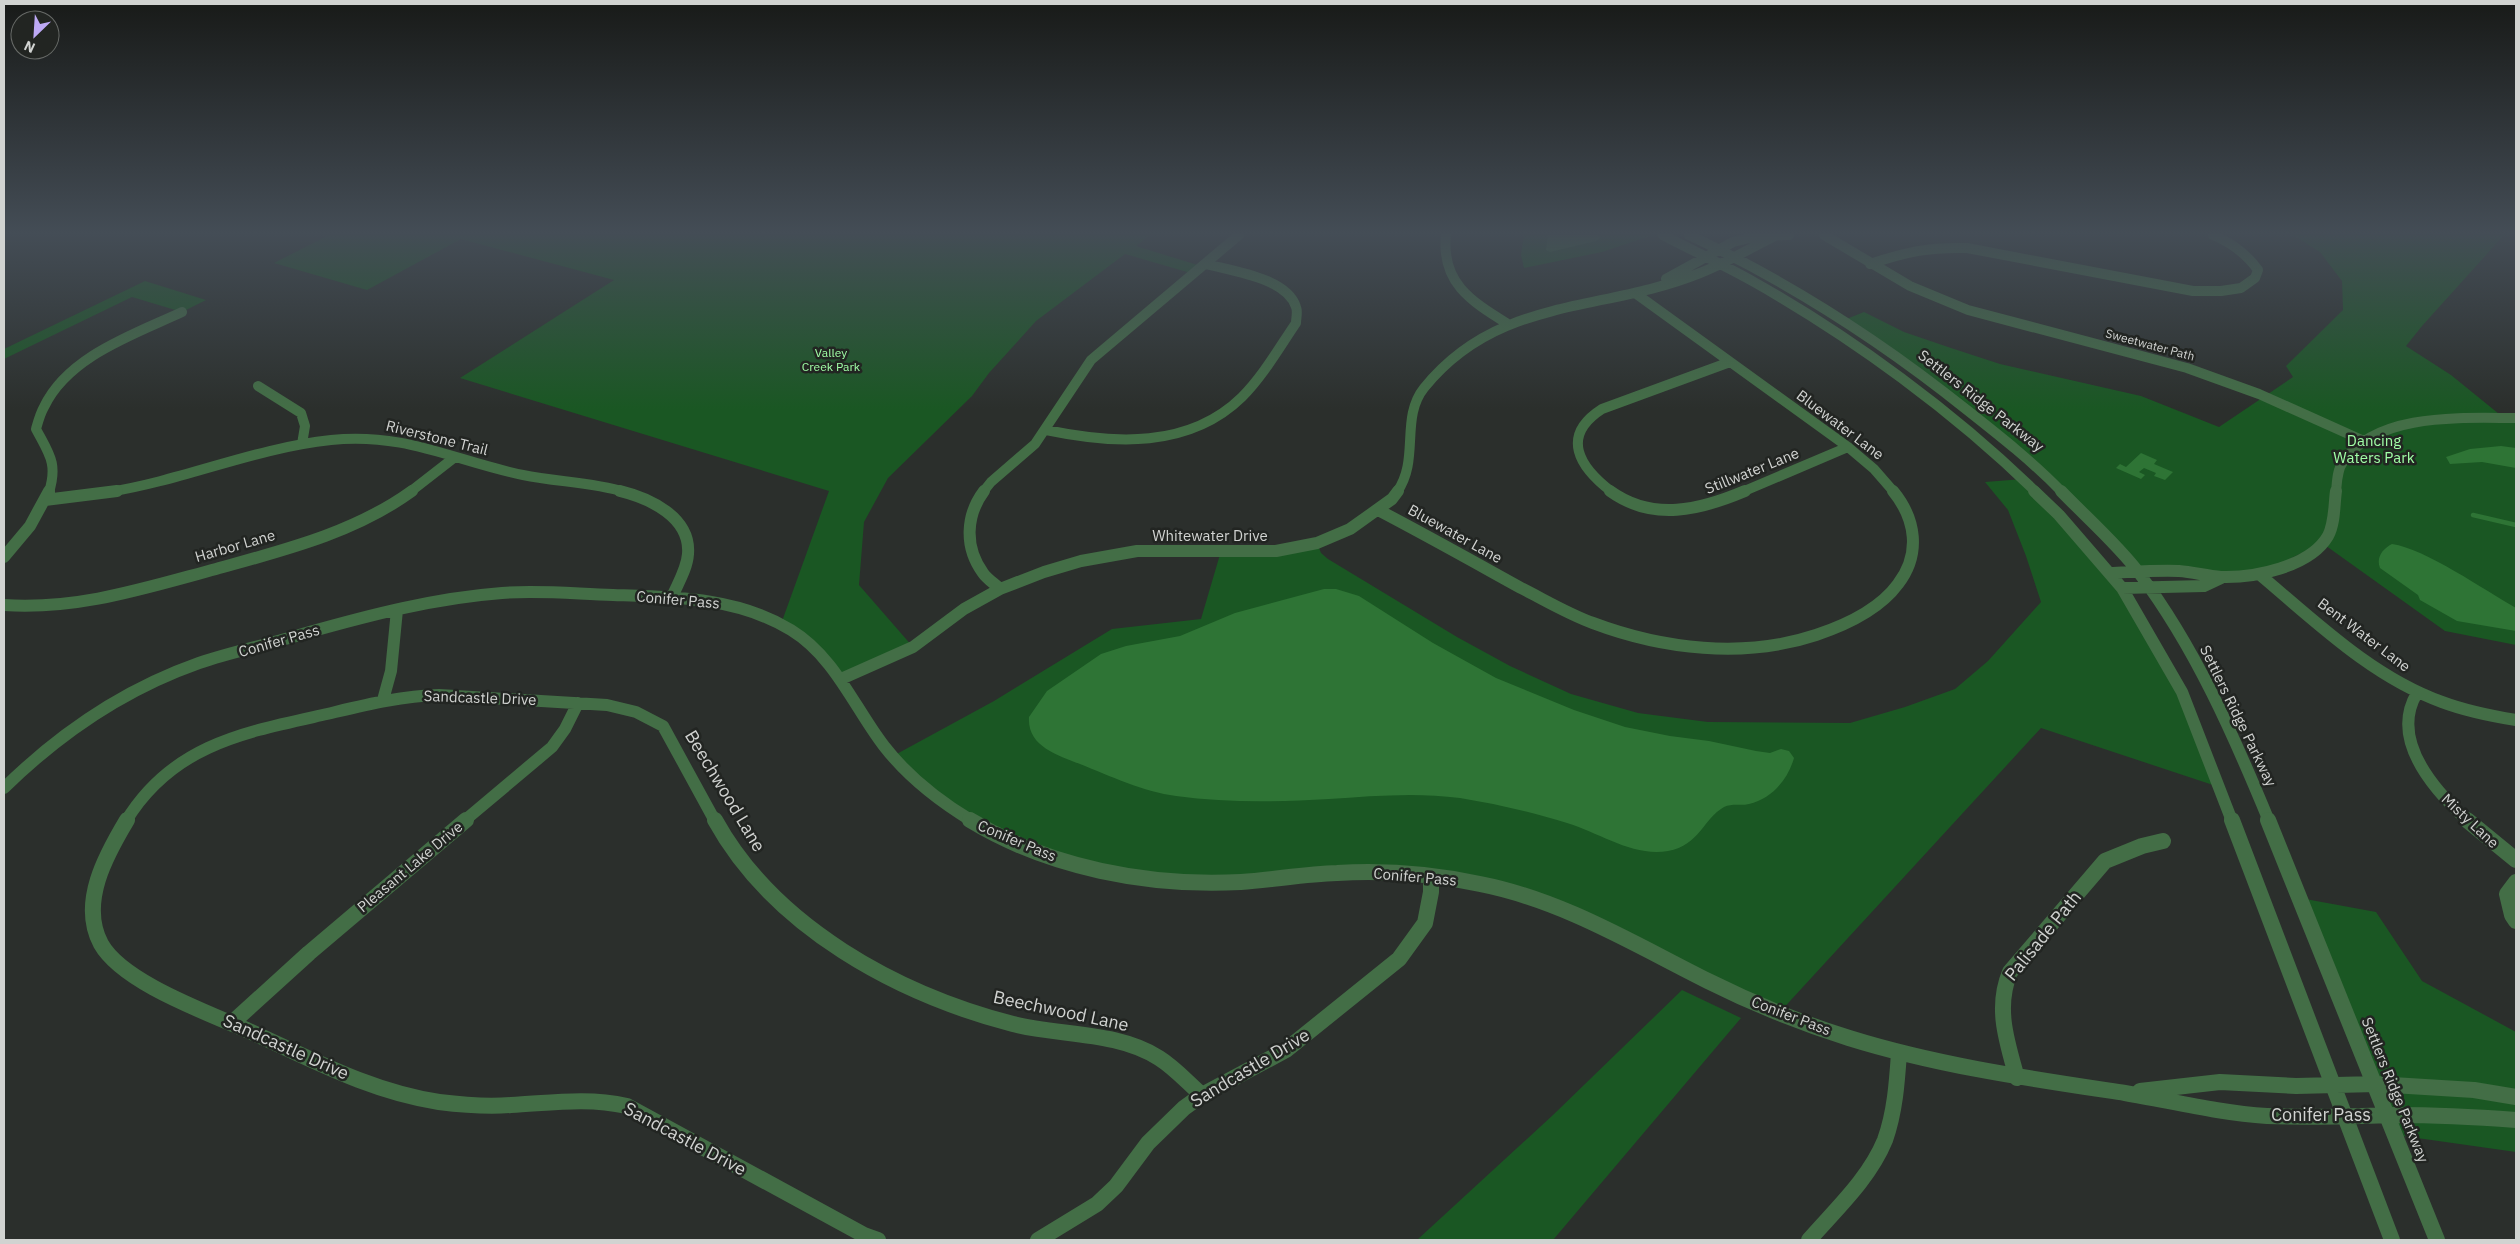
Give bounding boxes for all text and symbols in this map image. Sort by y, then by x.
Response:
north arrow [10,10,60,60]
text: N [21,36,38,57]
street label: Sweetwater Path [2104,325,2196,364]
park label: Valley Creek Park [802,345,861,374]
street label: Settlers Ridge Parkway [1914,345,2049,456]
street label: Bluewater Lane [1793,386,1888,464]
street label: Riverstone Trail [384,416,490,459]
park label: Dancing Waters Park [2333,431,2415,467]
street label: Stillwater Lane [1702,443,1802,498]
street label: Bluewater Lane [1405,500,1506,567]
street label: Harbor Lane [193,525,277,566]
street label: Whitewater Drive [1152,526,1268,545]
street label: Conifer Pass [636,586,720,613]
street label: Bent Water Lane [2314,594,2414,676]
street label: Conifer Pass [236,620,322,661]
street label: Settlers Ridge Parkway [2196,642,2281,790]
street label: Sandcastle Drive [423,686,537,709]
street label: Beechwood Lane [680,726,771,856]
street label: Misty Lane [2438,789,2503,852]
street label: Conifer Pass [975,815,1059,866]
street label: Pleasant Lake Drive [353,817,466,916]
street label: Conifer Pass [1373,863,1457,890]
street label: Palisade Path [1999,886,2086,986]
street label: Beechwood Lane [991,985,1131,1036]
street label: Conifer Pass [1749,992,1834,1039]
street label: Sandcastle Drive [220,1009,353,1085]
street label: Settlers Ridge Parkway [2358,1014,2433,1166]
street label: Sandcastle Drive [1186,1023,1314,1112]
street label: Sandcastle Drive [620,1097,750,1180]
street label: Conifer Pass [2271,1103,2371,1126]

